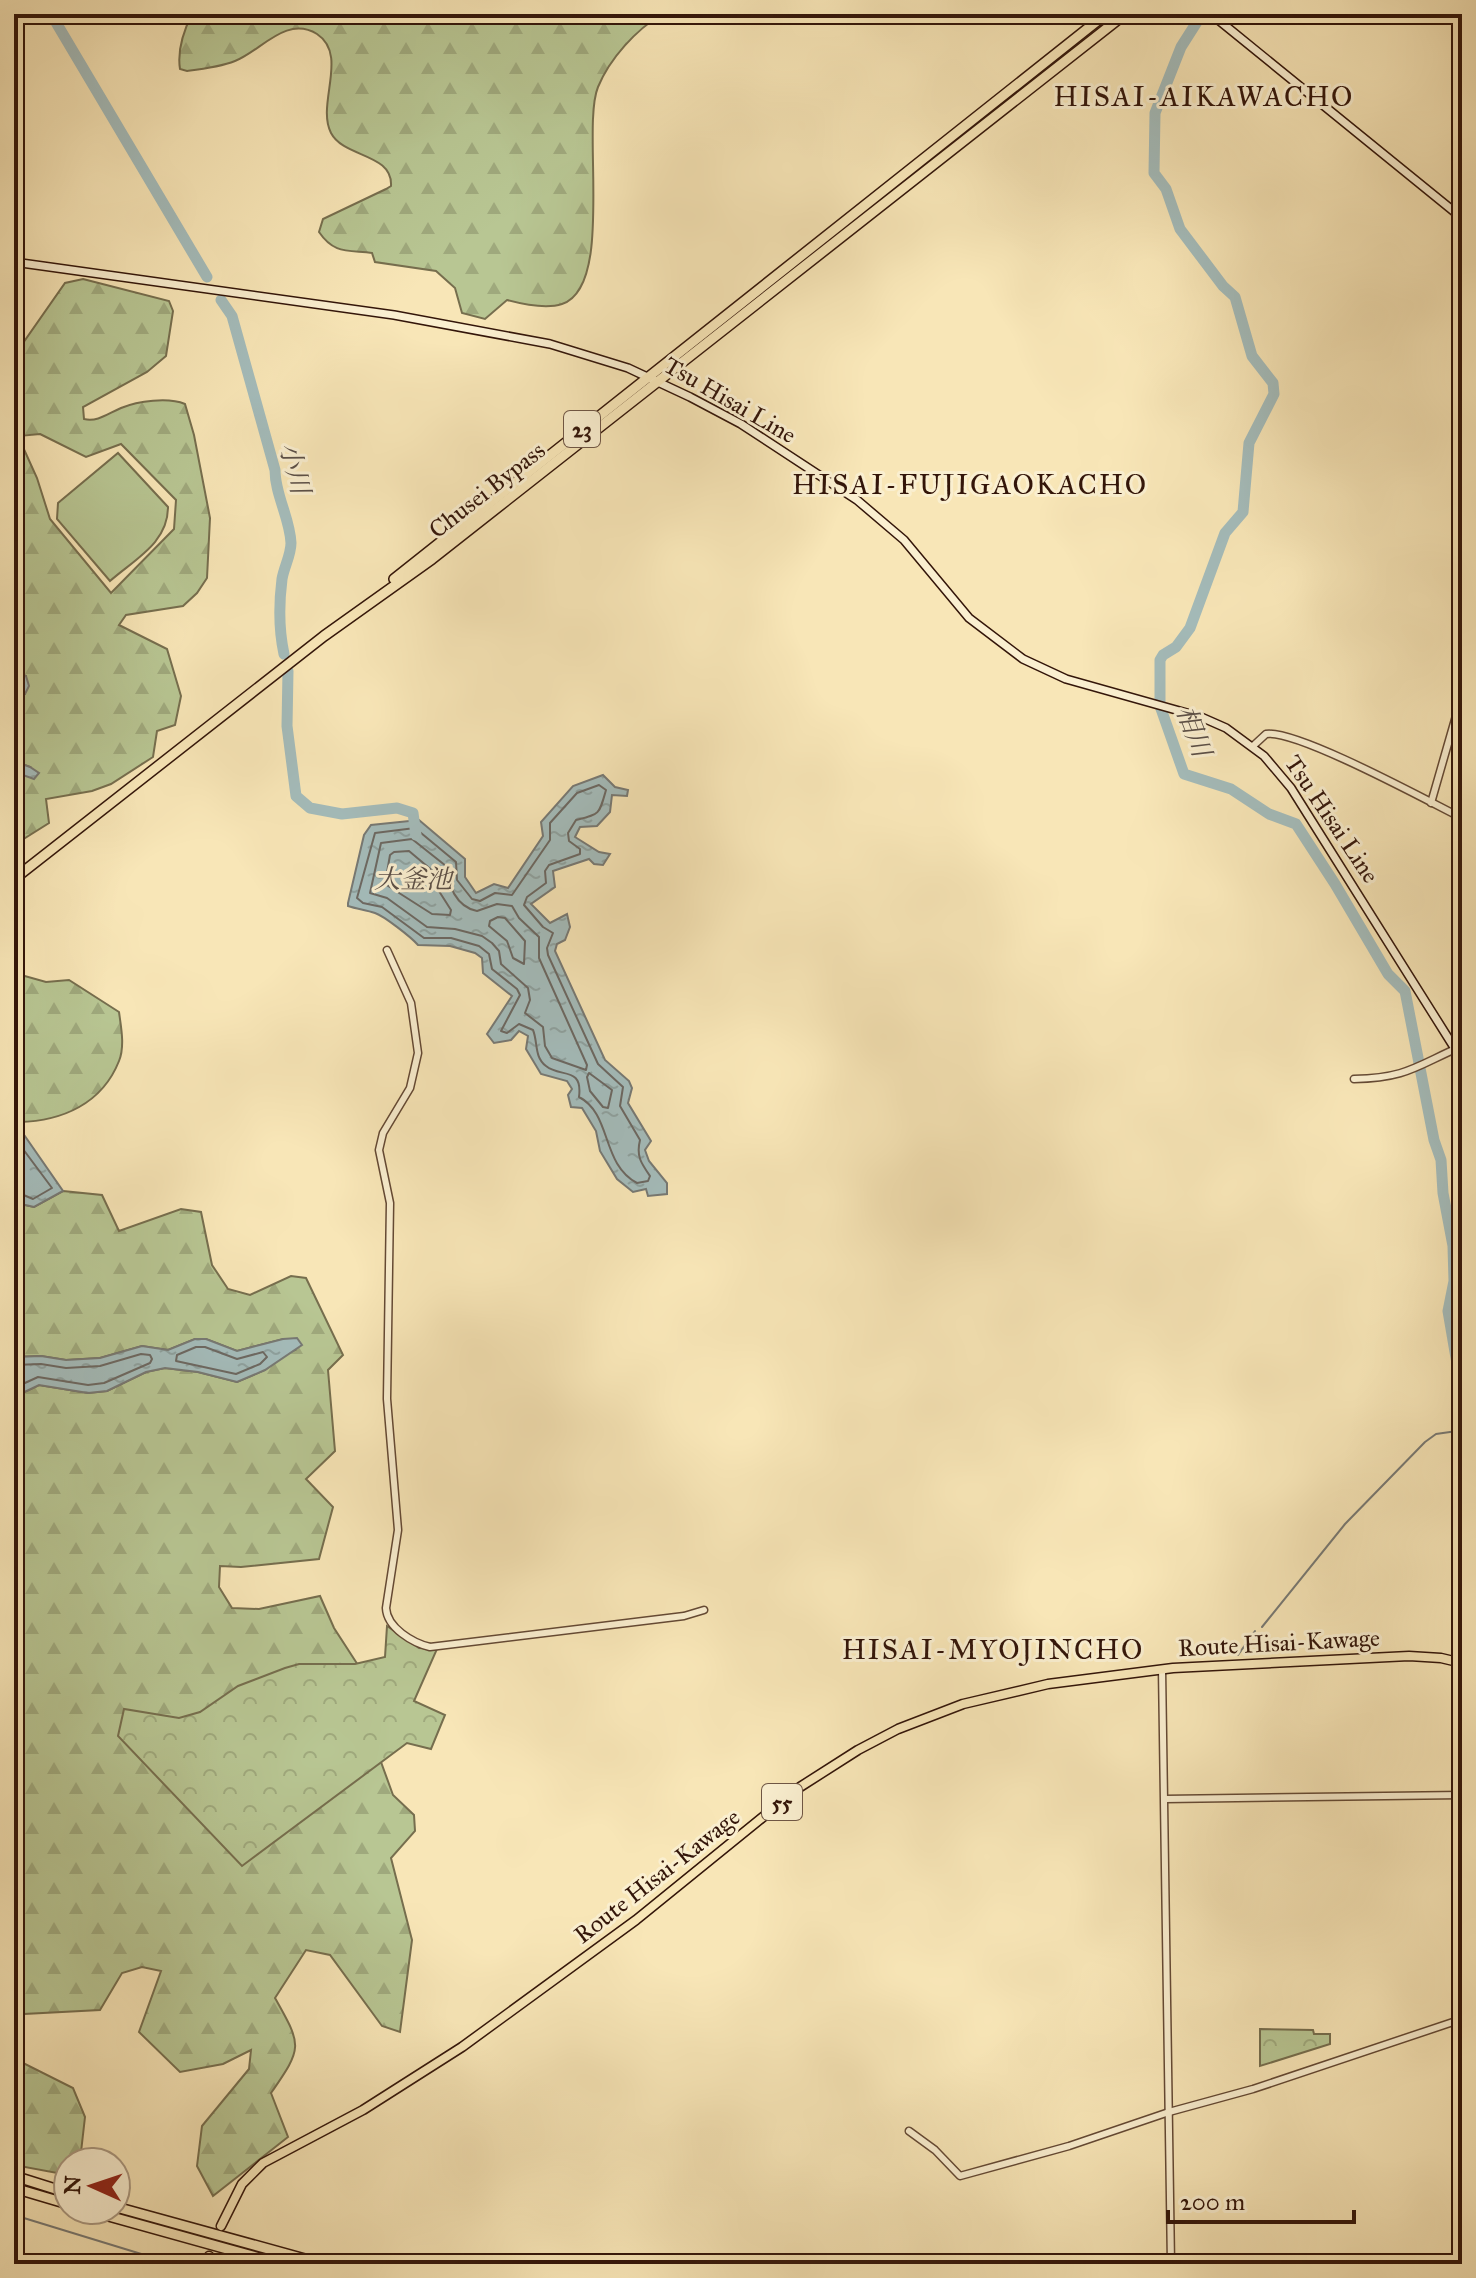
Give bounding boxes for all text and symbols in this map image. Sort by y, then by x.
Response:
district label: HISAI-AIKAWACHO [1054,79,1354,114]
street label: Tsu Hisai Line [659,350,802,450]
road number: 23 [564,411,600,447]
street label: Chusei Bypass [423,435,551,545]
water label: 小川 [273,439,318,500]
district label: HISAI-FUJIGAOKACHO [792,467,1148,502]
water label: 相川 [1170,701,1219,764]
street label: Tsu Hisai Line [1278,749,1386,889]
water label: 大釜池 [374,863,455,895]
street label: Route Hisai-Kawage [1177,1623,1381,1663]
district label: HISAI-MYOJINCHO [842,1632,1144,1667]
road number: 55 [762,1784,802,1820]
street label: Route Hisai-Kawage [568,1802,746,1950]
north arrow [52,2146,132,2226]
scale bar [1168,2174,1354,2224]
text: N [59,2175,87,2195]
text: 200 m [1180,2187,1245,2217]

